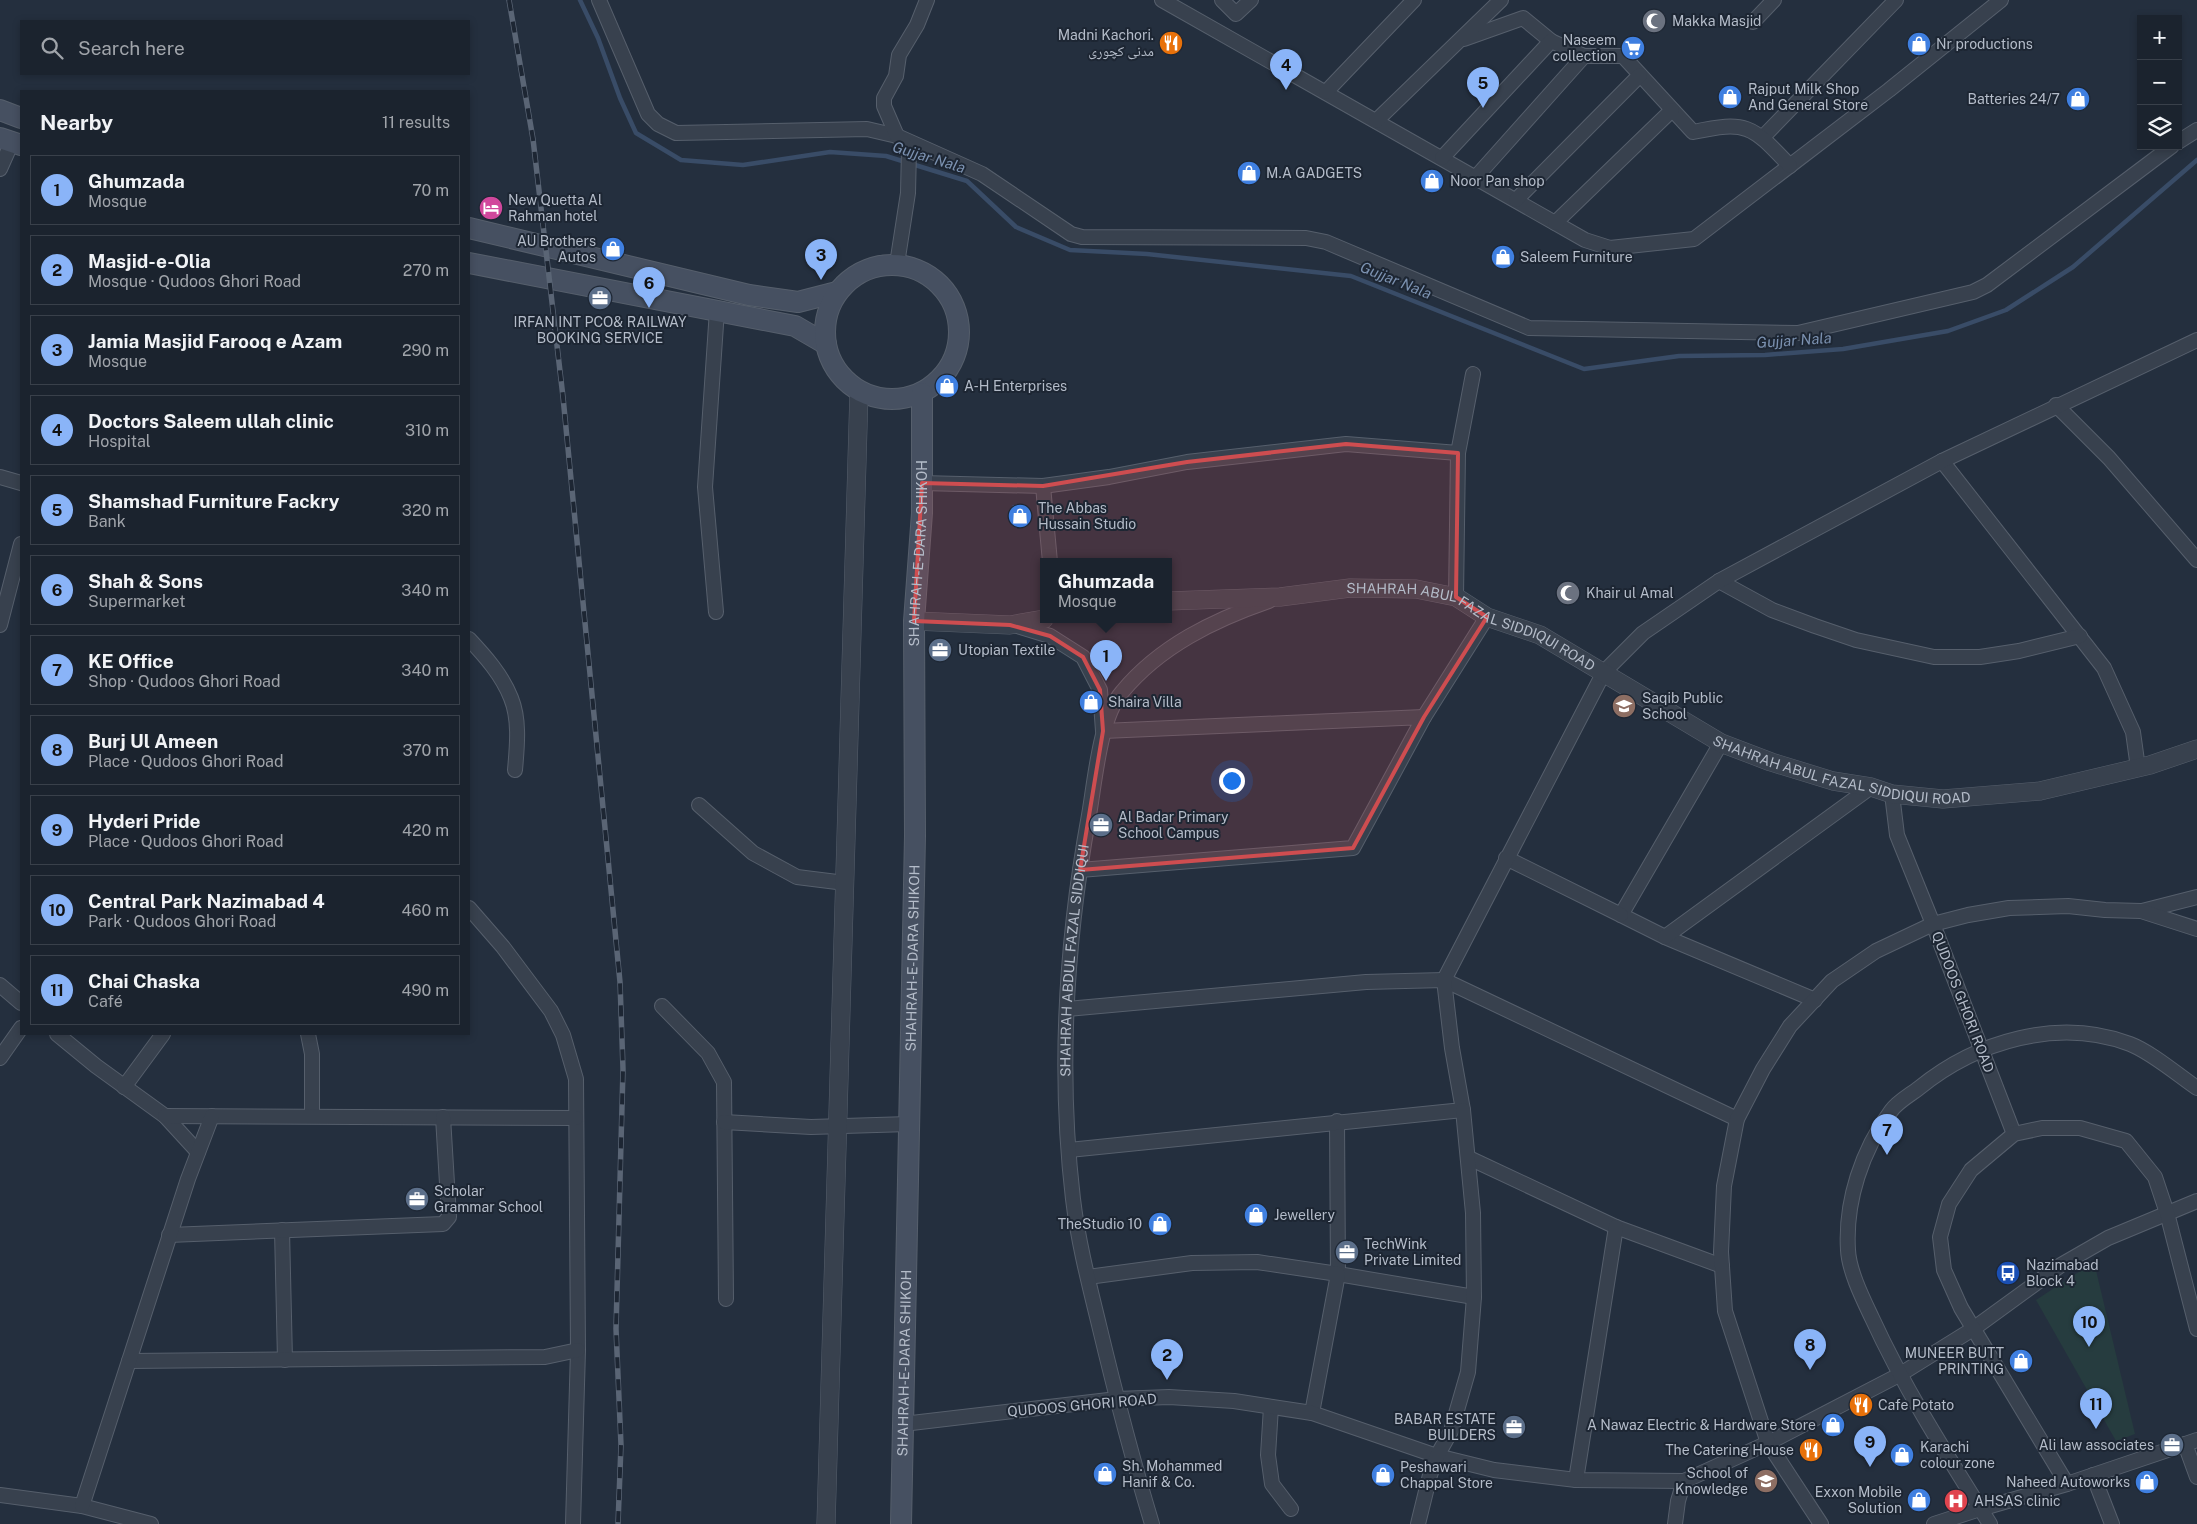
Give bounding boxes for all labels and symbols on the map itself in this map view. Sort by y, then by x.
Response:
mosque icon: Makka Masjid [1641,8,1667,34]
place label: Makka Masjid [1672,13,1761,29]
place label: Madni Kachori. مدنی کچوری [1058,27,1154,60]
restaurant icon: Madni Kachori. مدنی کچوری [1158,30,1184,56]
shop icon: Nr productions [1906,31,1932,57]
place label: Naseem collection [1552,32,1616,64]
supermarket icon: Naseem collection [1620,35,1646,61]
place label: Nr productions [1936,36,2033,52]
pin: 4 [1270,49,1302,90]
pin: 5 [1467,67,1499,108]
place label: Rajput Milk Shop And General Store [1748,81,1868,113]
shop icon: Rajput Milk Shop And General Store [1717,84,1743,110]
shop icon: Batteries 24/7 [2065,86,2091,112]
place label: Batteries 24/7 [1968,91,2060,107]
water label: Gujjar Nala [891,138,967,176]
shop icon: M.A GADGETS [1236,160,1262,186]
place label: M.A GADGETS [1266,165,1362,181]
shop icon: Noor Pan shop [1419,168,1445,194]
place label: Noor Pan shop [1450,173,1545,189]
place label: New Quetta Al Rahman hotel [508,192,602,224]
hotel icon: New Quetta Al Rahman hotel [478,195,504,221]
place label: AU Brothers Autos [517,233,596,265]
shop icon: AU Brothers Autos [600,236,626,262]
pin: 3 [805,239,837,280]
shop icon: Saleem Furniture [1490,244,1516,270]
place label: Saleem Furniture [1520,249,1633,265]
water label: Gujjar Nala [1358,258,1434,302]
pin: 6 [633,267,665,308]
office icon: IRFAN INT PCO& RAILWAY BOOKING SERVICE [587,285,613,311]
place label: IRFAN INT PCO& RAILWAY BOOKING SERVICE [514,314,687,346]
water label: Gujjar Nala [1756,329,1832,351]
shop icon: A-H Enterprises [934,373,960,399]
place label: A-H Enterprises [964,378,1067,394]
street label: SHAHRAH-E-DARA SHIKOH [906,460,930,647]
place label: The Abbas Hussain Studio [1038,500,1136,532]
shop icon: The Abbas Hussain Studio [1007,503,1033,529]
street label: SHAHRAH ABUL FAZAL SIDDIQUI ROAD [1346,580,1598,674]
mosque icon: Khair ul Amal [1555,580,1581,606]
place label: Khair ul Amal [1586,585,1674,601]
office icon: Utopian Textile [927,637,953,663]
pin: 1 [1090,640,1122,681]
place label: Utopian Textile [958,642,1055,658]
shop icon: Shaira Villa [1078,689,1104,715]
place label: Saqib Public School [1642,690,1723,722]
school or university icon: Saqib Public School [1611,693,1637,719]
place label: Shaira Villa [1108,694,1182,710]
street label: SHAHRAH ABUL FAZAL SIDDIQUI ROAD [1710,732,1971,807]
your location [1219,768,1245,794]
place label: Al Badar Primary School Campus [1118,809,1229,841]
office icon: Al Badar Primary School Campus [1088,812,1114,838]
street label: SHAHRAH ABDUL FAZAL SIDDIQUI [1057,843,1092,1077]
street label: SHAHRAH-E-DARA SHIKOH [903,865,922,1052]
street label: QUDOOS GHORI ROAD [1929,929,1997,1075]
pin: 7 [1871,1114,1903,1155]
place label: Scholar Grammar School [434,1183,543,1215]
office icon: Scholar Grammar School [404,1186,430,1212]
shop icon: Jewellery [1243,1202,1269,1228]
place label: Jewellery [1274,1207,1335,1223]
shop icon: TheStudio 10 [1147,1211,1173,1237]
place label: TheStudio 10 [1058,1216,1142,1232]
place label: TechWink Private Limited [1364,1236,1461,1268]
office icon: TechWink Private Limited [1334,1239,1360,1265]
place label: Nazimabad Block 4 [2026,1257,2099,1289]
bus stop icon: Nazimabad Block 4 [1995,1260,2021,1286]
street label: SHAHRAH-E-DARA SHIKOH [894,1269,914,1457]
pin: 10 [2073,1306,2105,1347]
pin: 8 [1794,1329,1826,1370]
pin: 2 [1151,1339,1183,1380]
place label: MUNEER BUTT PRINTING [1905,1345,2004,1377]
shop icon: MUNEER BUTT PRINTING [2008,1348,2034,1374]
pin: 11 [2080,1388,2112,1429]
street label: QUDOOS GHORI ROAD [1007,1390,1157,1420]
restaurant icon: Cafe Potato [1848,1392,1874,1418]
place label: Cafe Potato [1878,1397,1954,1413]
place label: BABAR ESTATE BUILDERS [1394,1411,1496,1443]
shop icon: A Nawaz Electric & Hardware Store [1820,1412,1846,1438]
office icon: BABAR ESTATE BUILDERS [1501,1414,1527,1440]
place label: A Nawaz Electric & Hardware Store [1587,1417,1816,1433]
pin: 9 [1854,1426,1886,1467]
office icon: Ali law associates [2159,1432,2185,1458]
restaurant icon: The Catering House [1798,1437,1824,1463]
place label: Ali law associates [2039,1437,2154,1453]
place label: Karachi colour zone [1920,1439,1995,1471]
place label: The Catering House [1665,1442,1794,1458]
shop icon: Karachi colour zone [1889,1442,1915,1468]
place label: Sh. Mohammed Hanif & Co. [1122,1458,1222,1490]
place label: Peshawari Chappal Store [1400,1459,1493,1491]
shop icon: Sh. Mohammed Hanif & Co. [1092,1461,1118,1487]
shop icon: Peshawari Chappal Store [1370,1462,1396,1488]
place label: School of Knowledge [1675,1465,1748,1497]
school or university icon: School of Knowledge [1753,1468,1779,1494]
shop icon: Naheed Autoworks [2134,1469,2160,1495]
place label: Naheed Autoworks [2006,1474,2130,1490]
place label: Exxon Mobile Solution [1815,1484,1902,1516]
shop icon: Exxon Mobile Solution [1906,1487,1932,1513]
hospital icon: AHSAS clinic [1943,1488,1969,1514]
place label: AHSAS clinic [1974,1493,2061,1509]

